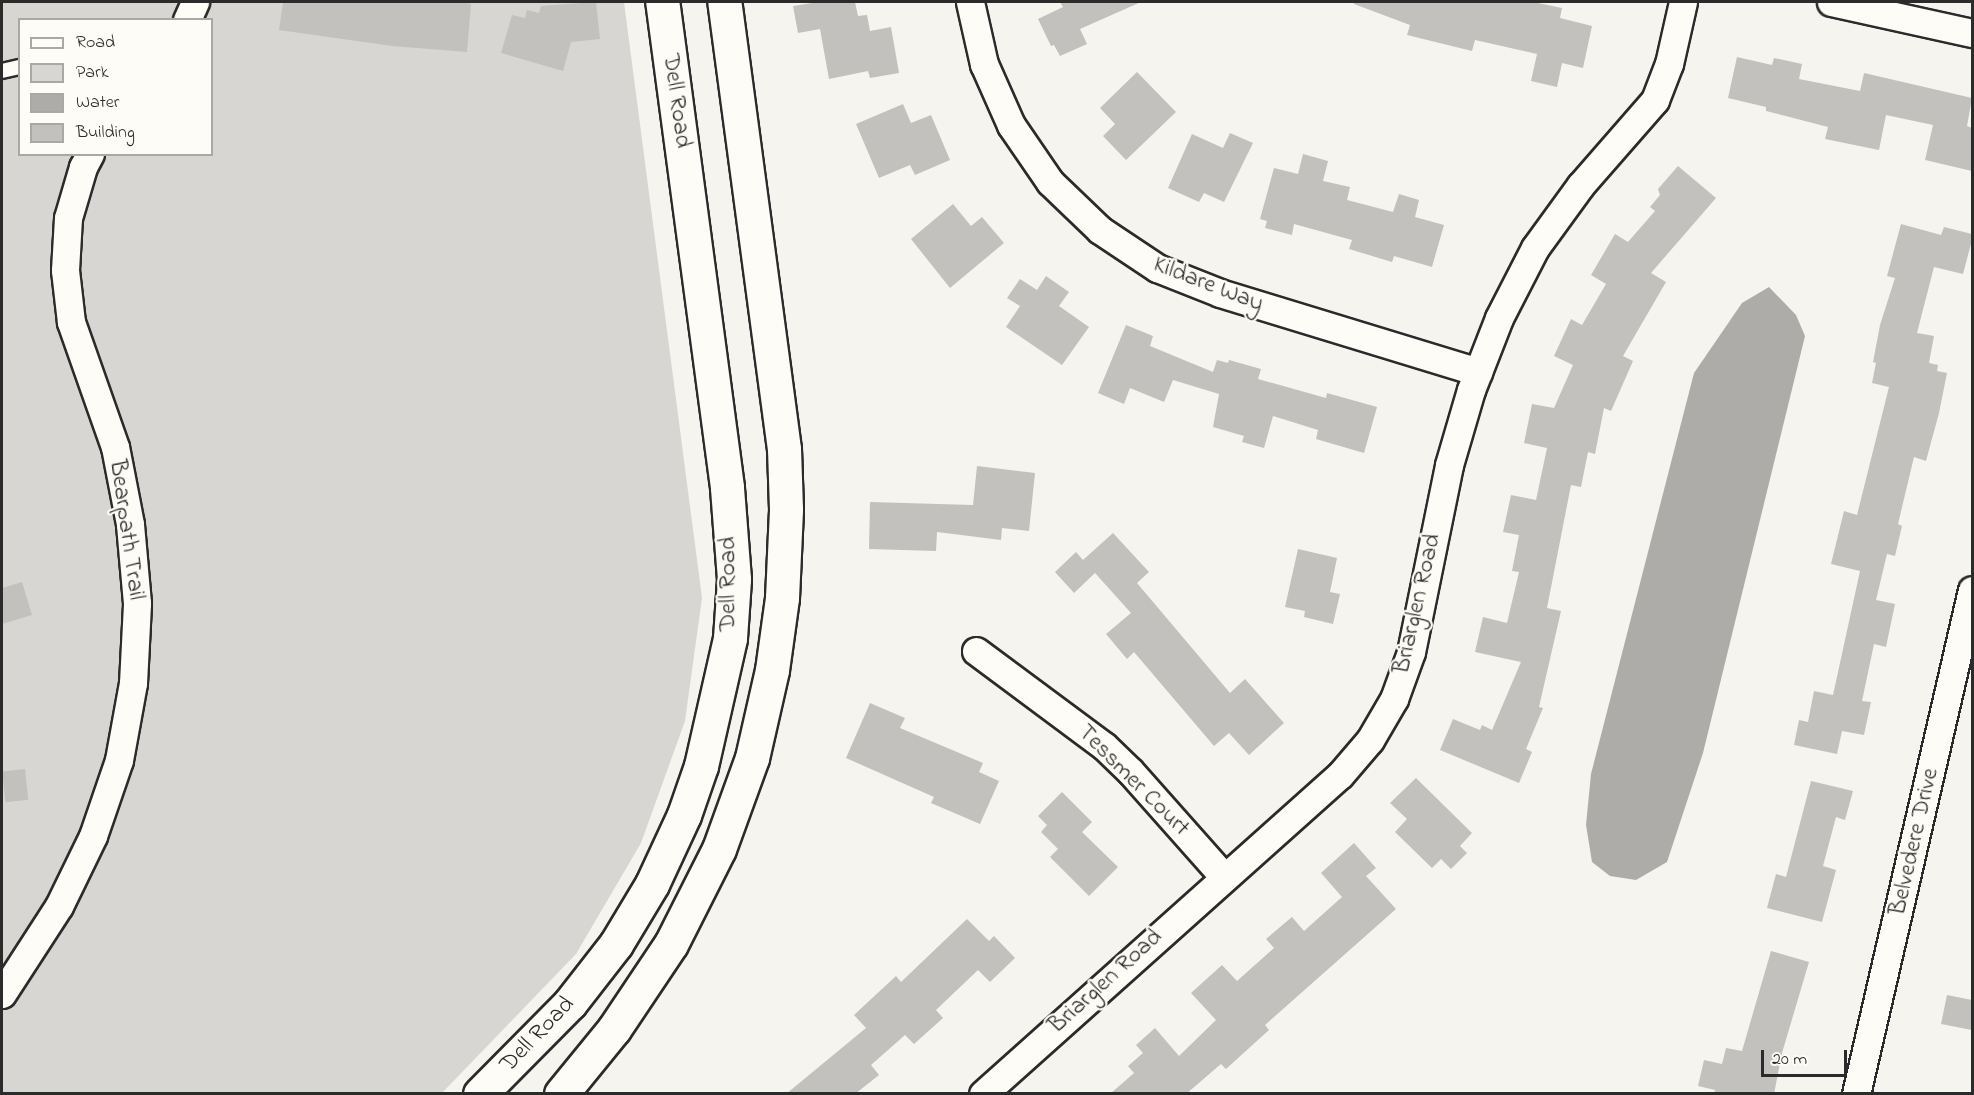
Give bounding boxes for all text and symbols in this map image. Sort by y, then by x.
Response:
legend [18,18,213,156]
text: Road [76,30,115,56]
street label: Dell Road [655,52,697,150]
text: Park [76,60,109,86]
text: Water [76,90,119,116]
text: Building [76,120,135,146]
street label: Kildare Way [1149,251,1267,319]
street label: Bearpath Trail [102,458,150,602]
street label: Briarglen Road [1388,531,1448,677]
street label: Dell Road [715,537,743,631]
street label: Tessmer Court [1071,719,1195,843]
street label: Belvedere Drive [1884,766,1946,918]
street label: Briarglen Road [1043,923,1169,1041]
street label: Dell Road [495,991,581,1079]
scale bar [1764,1038,1850,1076]
text: 20 m [1772,1047,1807,1073]

